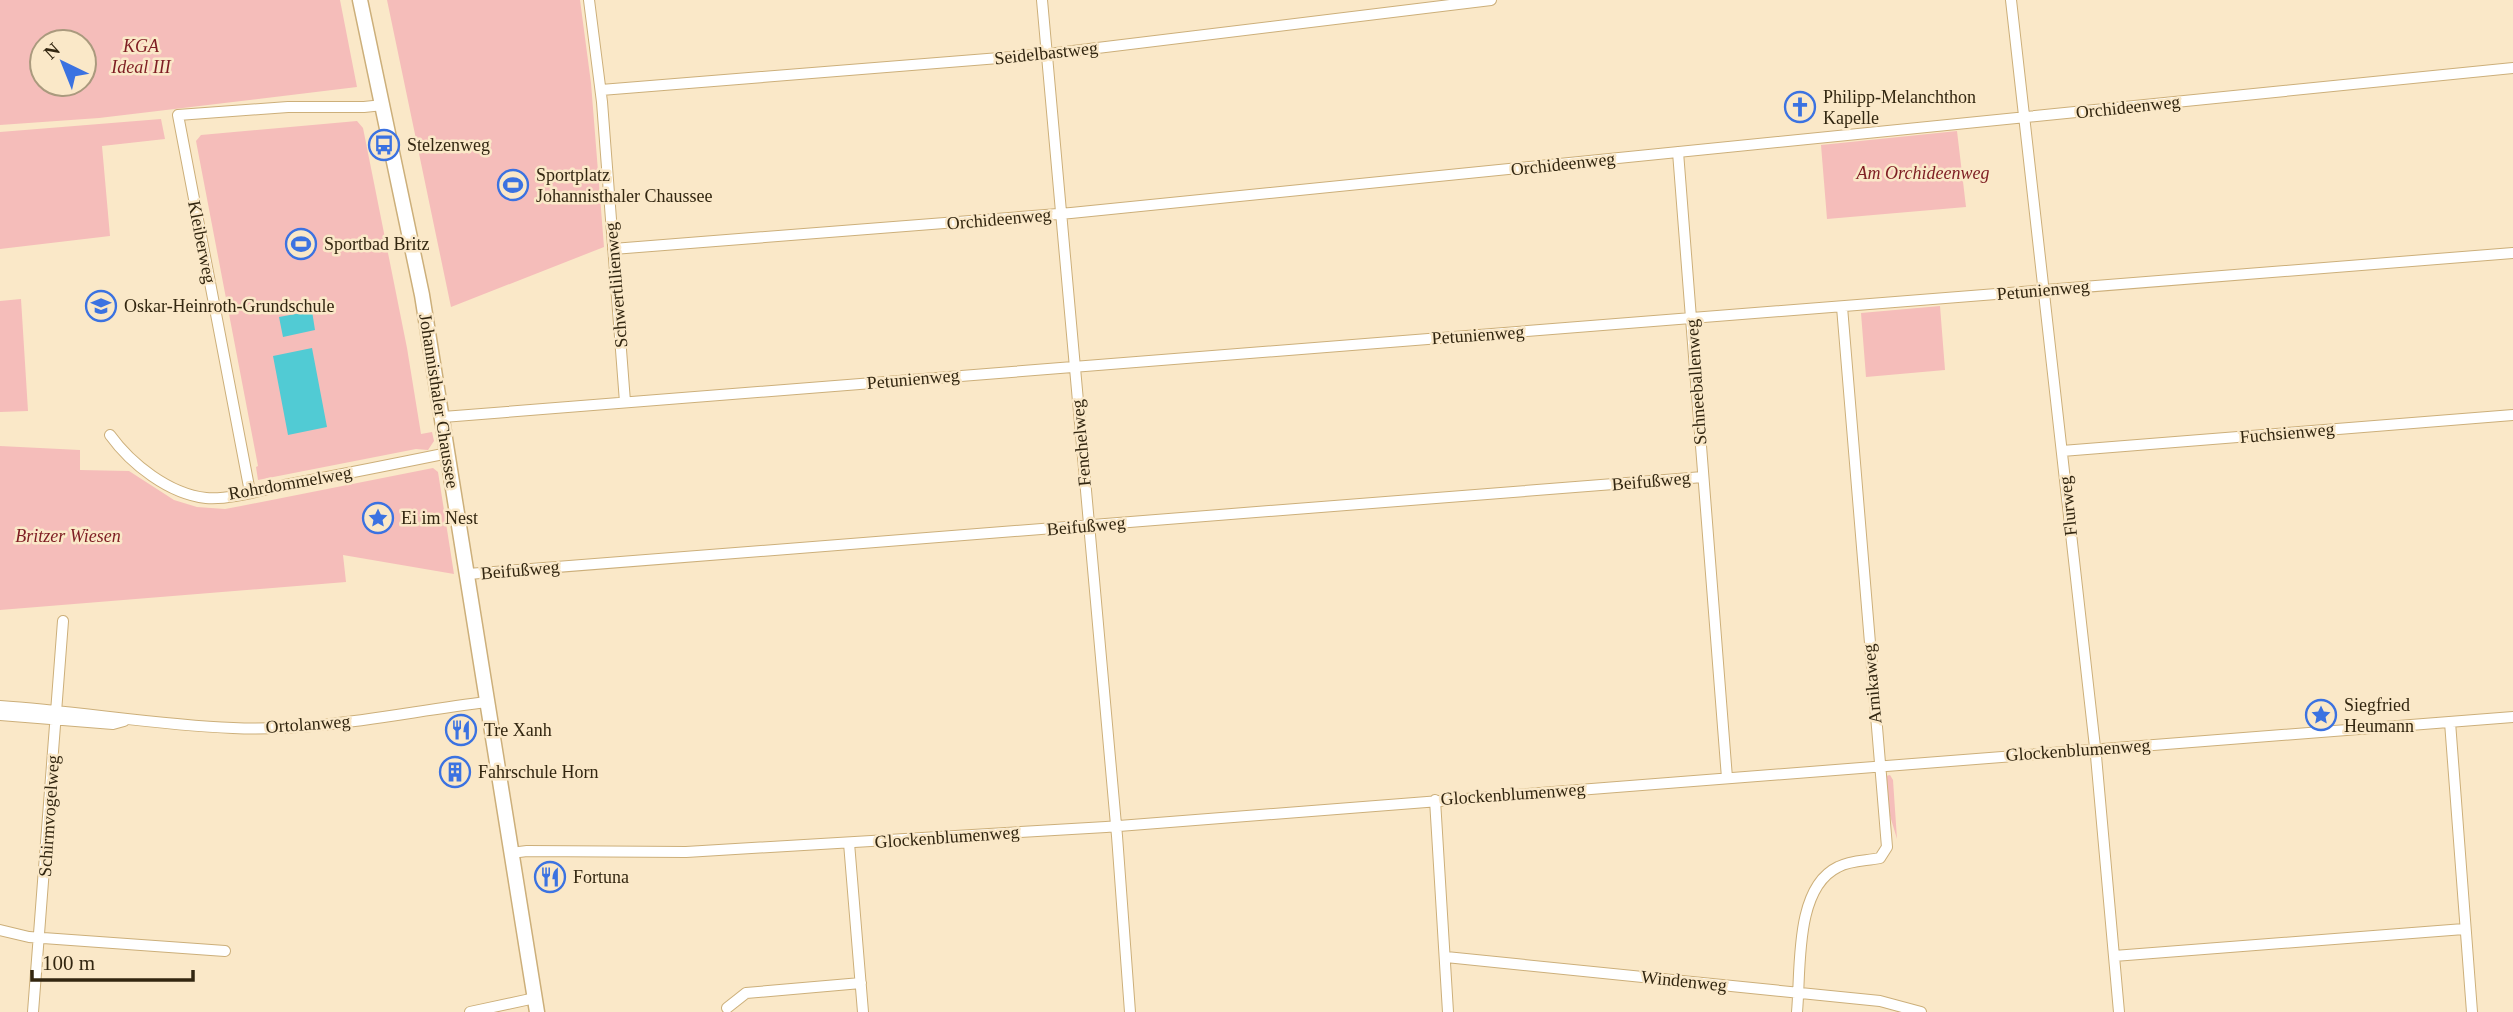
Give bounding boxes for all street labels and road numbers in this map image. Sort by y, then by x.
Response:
street label: Seidelbastweg [993,38,1099,68]
street label: Orchideenweg [2075,92,2181,122]
street label: Orchideenweg [1510,149,1616,179]
street label: Kleiberweg [184,199,220,285]
street label: Orchideenweg [946,204,1052,234]
street label: Schwertlilienweg [601,221,631,349]
street label: Petunienweg [1996,276,2090,304]
street label: Johannisthaler Chaussee [415,312,463,490]
street label: Schneeballenweg [1682,318,1710,446]
street label: Petunienweg [1431,322,1525,348]
street label: Petunienweg [866,365,960,393]
street label: Fenchelweg [1067,399,1095,487]
street label: Fuchsienweg [2239,419,2335,447]
street label: Rohrdommelweg [227,462,353,504]
street label: Beifußweg [1611,468,1691,494]
street label: Flurweg [2055,475,2081,537]
street label: Beifußweg [1046,513,1126,539]
street label: Beifußweg [480,557,560,583]
street label: Arnikaweg [1859,643,1885,725]
street label: Ortolanweg [265,711,351,737]
street label: Glockenblumenweg [2005,735,2151,765]
street label: Schirmvogelweg [35,754,63,878]
street label: Glockenblumenweg [1440,779,1586,809]
street label: Glockenblumenweg [874,822,1020,852]
street label: Windenweg [1640,967,1728,995]

